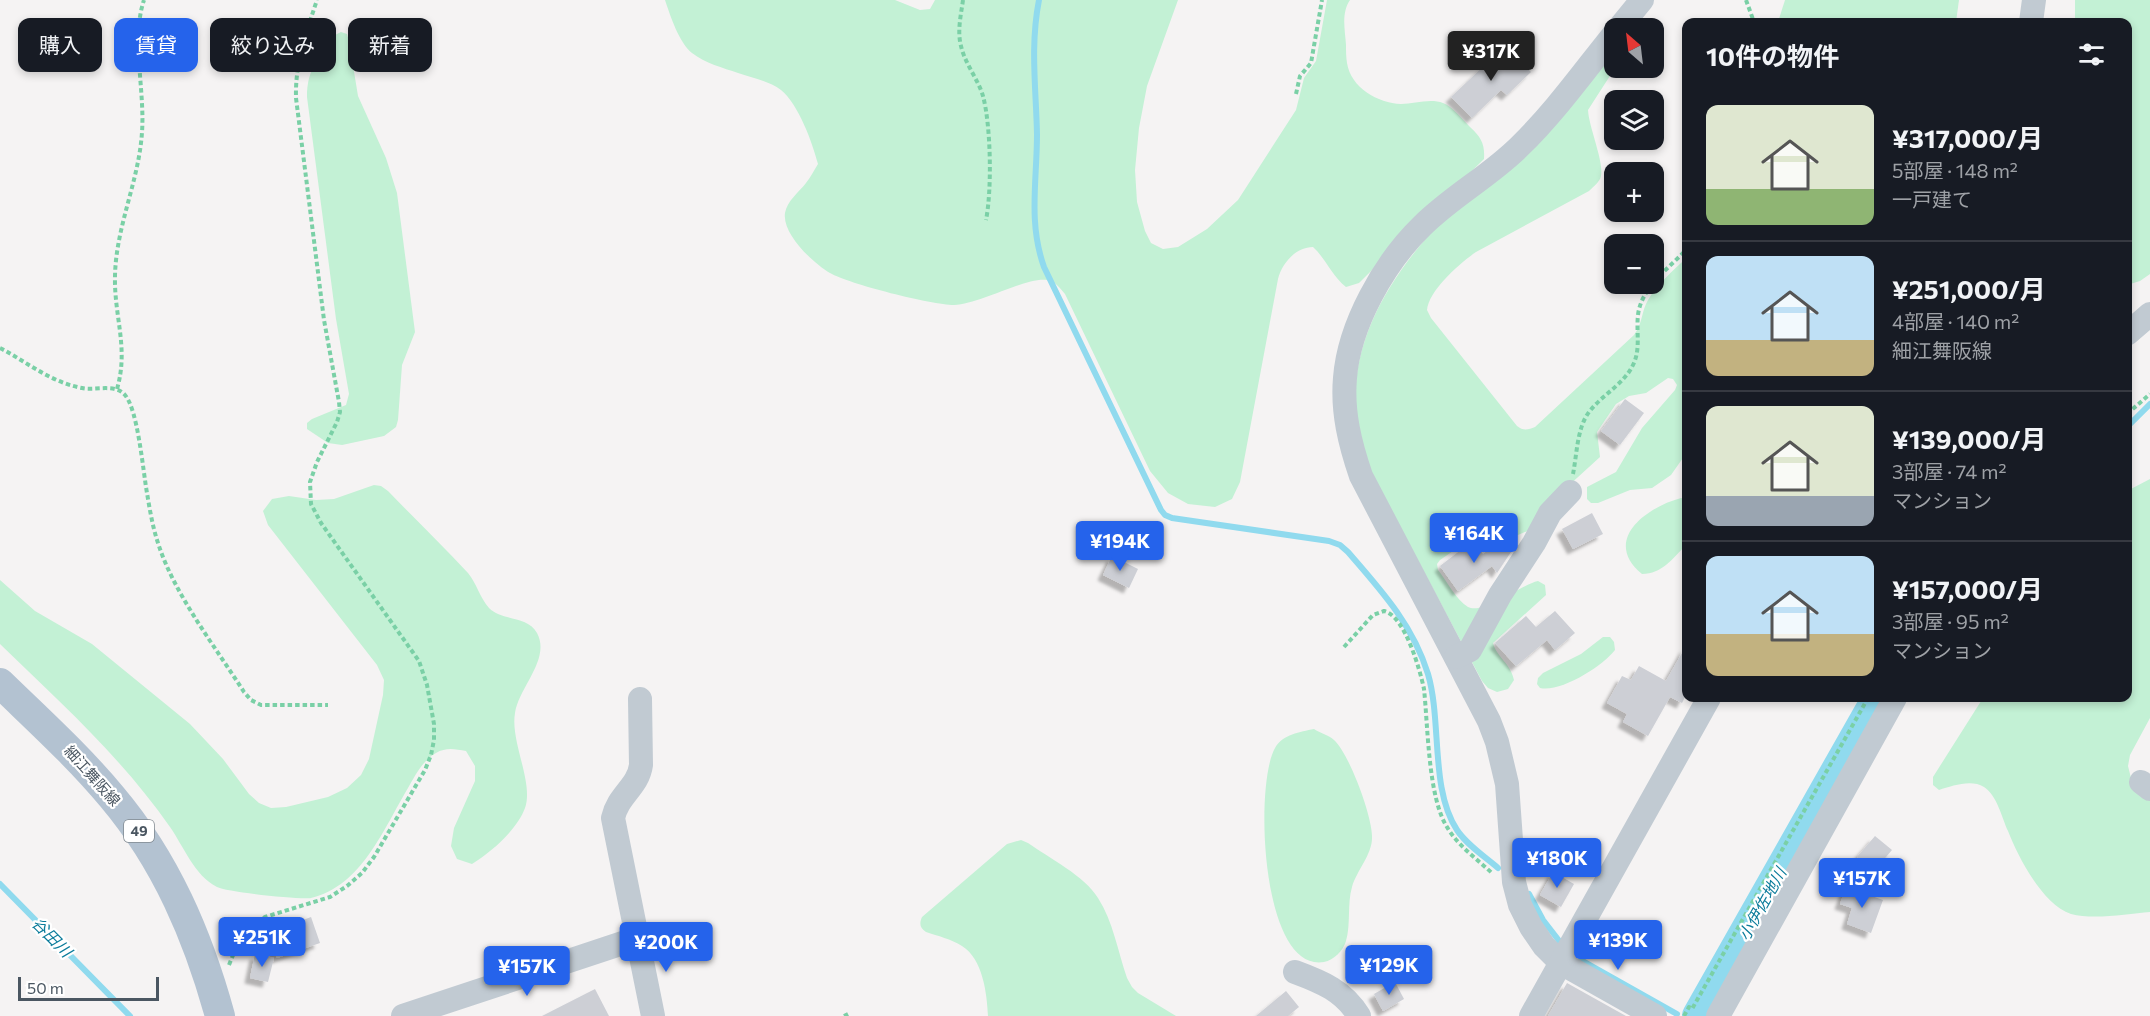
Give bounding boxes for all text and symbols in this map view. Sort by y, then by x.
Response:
chip: 購入 [18,18,102,72]
chip: 賃貸 [114,18,198,72]
chip: 絞り込み [210,18,336,72]
chip: 新着 [348,18,432,72]
north arrow [1604,18,1664,78]
map controls [1604,18,1664,294]
pin: ¥317K [1449,31,1533,82]
text: ¥317K [1462,38,1520,62]
icon: filters [2075,38,2108,71]
text: 10件の物件 [1706,40,1839,71]
button: layers [1604,90,1664,150]
text: ¥317,000/月 [1892,122,2043,153]
icon: home [1754,129,1826,201]
text: 5部屋 · 148 m² [1892,158,2018,182]
button: + [1604,162,1664,222]
text: 一戸建て [1892,187,1972,211]
button: − [1604,234,1664,294]
text: ¥251,000/月 [1892,273,2046,304]
icon: home [1754,280,1826,352]
text: 4部屋 · 140 m² [1892,309,2019,333]
text: 細江舞阪線 [1892,338,1992,362]
text: ¥139,000/月 [1892,423,2047,454]
icon: home [1754,430,1826,502]
text: 3部屋 · 74 m² [1892,459,2006,483]
text: マンション [1892,488,1992,512]
pin: ¥164K [1432,513,1516,564]
text: ¥164K [1444,520,1504,544]
pin: ¥194K [1078,521,1162,572]
text: ¥194K [1090,528,1150,552]
text: ¥157,000/月 [1892,573,2043,604]
icon: home [1754,580,1826,652]
text: 3部屋 · 95 m² [1892,609,2009,633]
text: マンション [1892,638,1992,662]
street label: 細江舞阪線 [61,741,125,809]
road number: 49 [124,820,154,842]
pin: ¥180K [1515,838,1599,889]
text: ¥180K [1526,845,1588,869]
pin: ¥157K [1820,858,1904,909]
water label: 小伊佐地川 [1734,862,1790,943]
text: ¥157K [1833,865,1891,889]
water label: 谷田川 [29,913,77,962]
pin: ¥251K [220,917,304,968]
pin: ¥139K [1576,920,1660,971]
pin: ¥200K [624,922,708,973]
text: ¥251K [233,924,291,948]
text: ¥139K [1588,927,1648,951]
text: ¥200K [634,929,698,953]
pin: ¥129K [1347,945,1431,996]
pin: ¥157K [485,946,569,997]
text: ¥129K [1359,952,1419,976]
text: ¥157K [498,953,556,977]
scale bar [18,974,159,1002]
text: 50 m [27,978,64,997]

